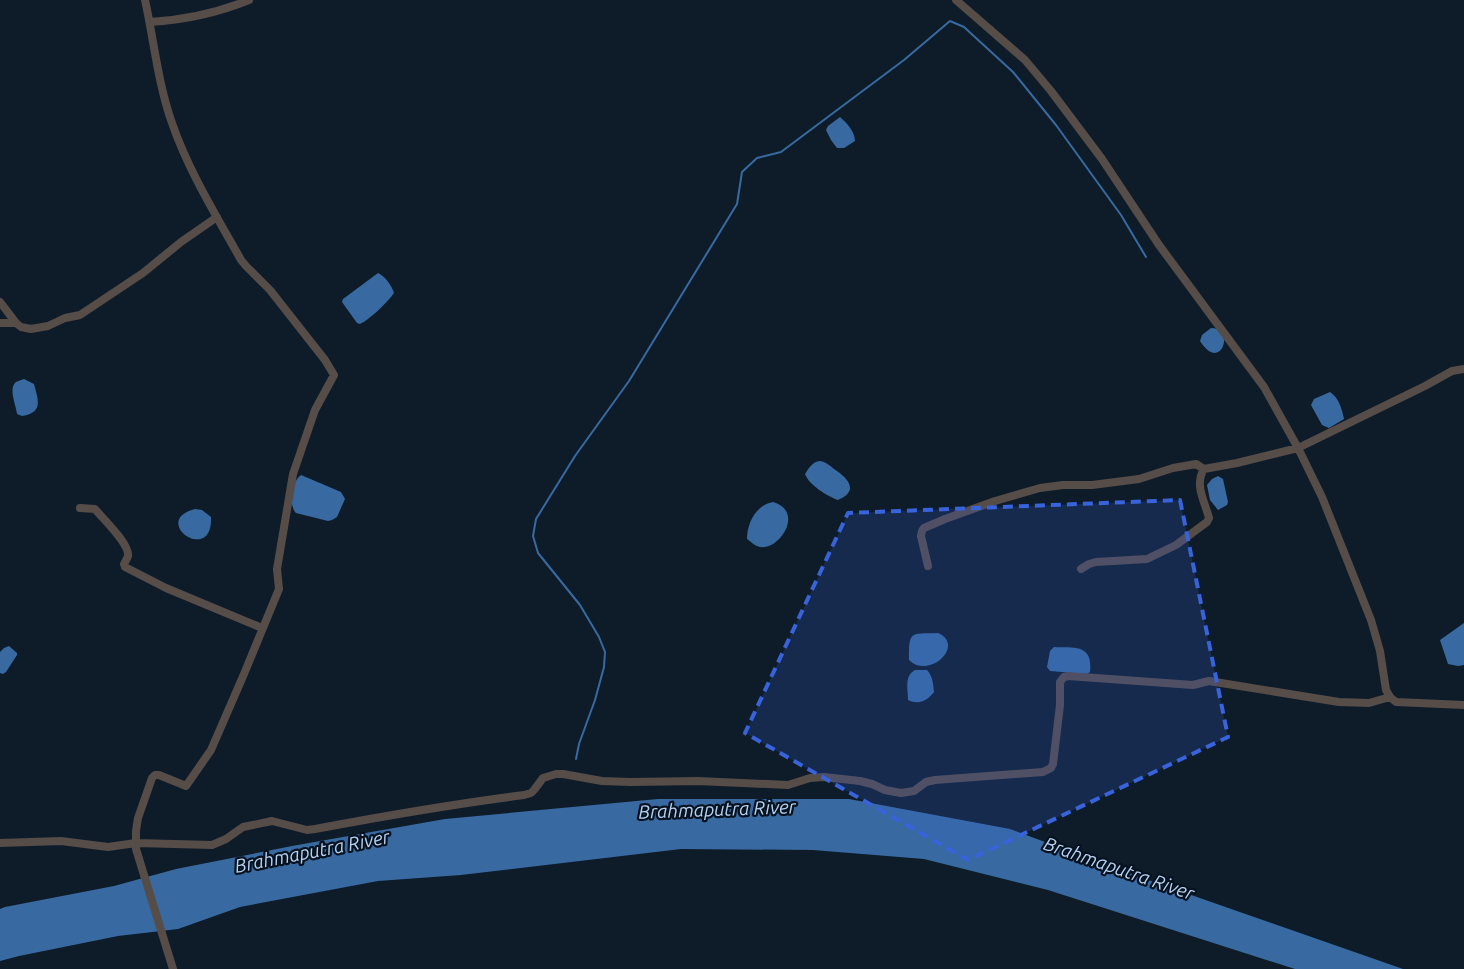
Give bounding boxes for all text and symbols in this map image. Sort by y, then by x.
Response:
water label: Brahmaputra River [638,795,797,823]
water label: Brahmaputra River [233,825,392,877]
water label: Brahmaputra River [1041,832,1198,904]

